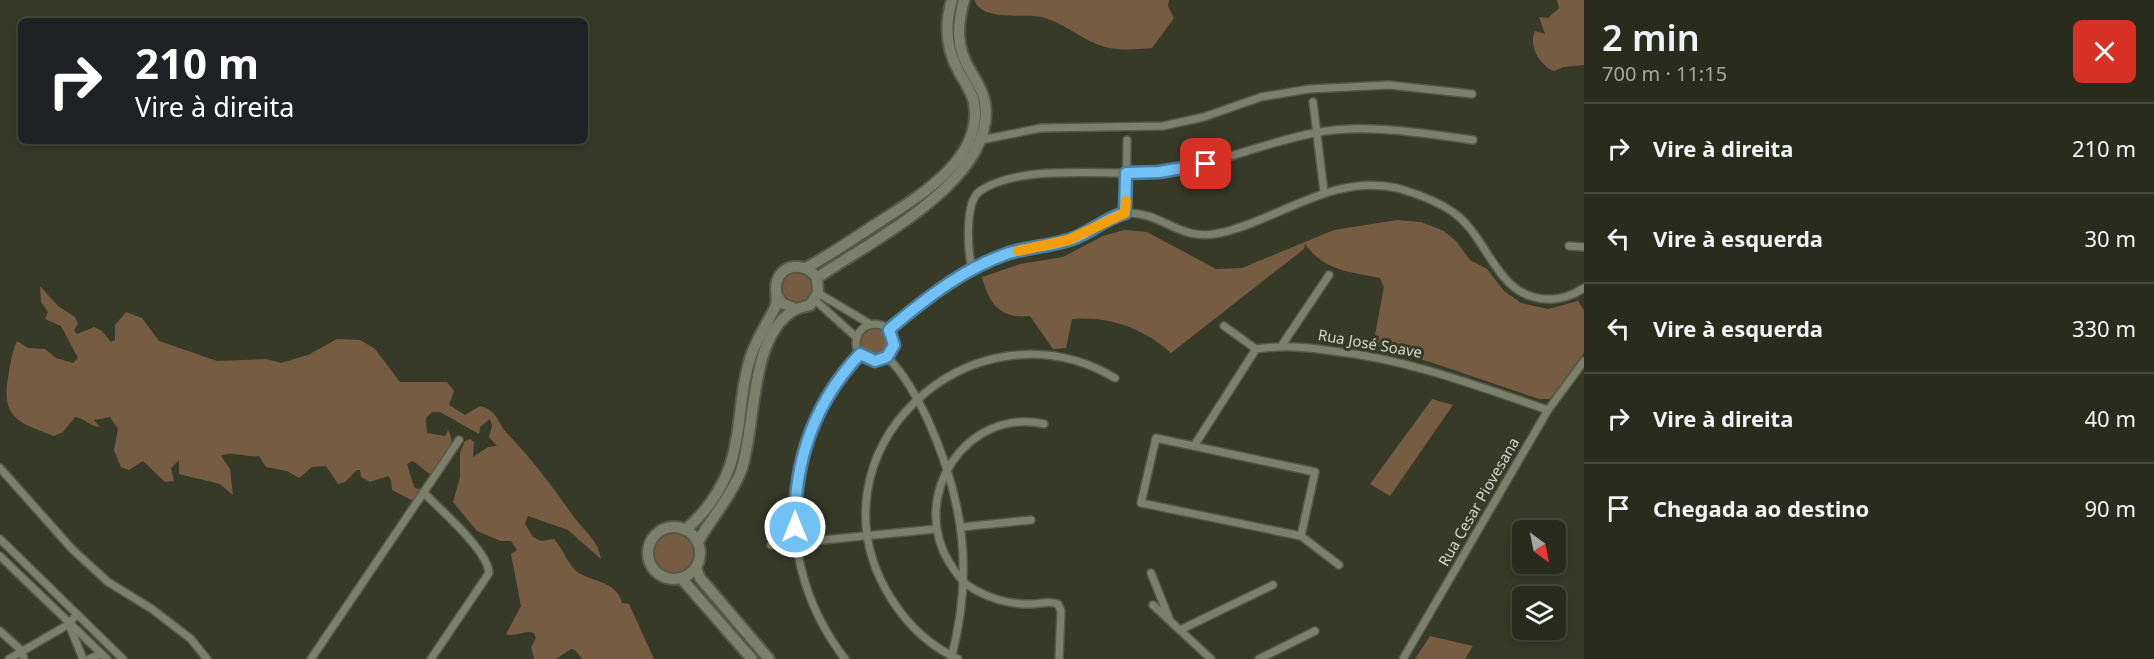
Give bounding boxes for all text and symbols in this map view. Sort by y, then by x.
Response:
text: 2 min [1602,13,1700,62]
button: close [2073,20,2136,83]
text: 210 m [135,34,259,91]
icon: right [36,42,114,120]
text: 700 m · 11:15 [1602,60,1727,87]
text: Vire à direita [135,88,294,125]
icon: right [1602,132,1635,165]
text: Vire à direita [1653,133,1793,163]
text: 210 m [2072,133,2136,163]
pin [1180,138,1231,189]
icon: arrive [1189,147,1222,180]
icon: left [1602,222,1635,255]
text: Vire à esquerda [1653,223,1823,253]
text: 30 m [2085,223,2136,253]
icon: left [1602,312,1635,345]
text: Vire à esquerda [1653,313,1823,343]
text: 330 m [2072,313,2136,343]
street label: Rua José Soave [1317,324,1424,362]
icon: right [1602,402,1635,435]
text: Vire à direita [1653,403,1793,433]
text: 40 m [2085,403,2136,433]
street label: Rua Cesar Piovesana [1433,433,1523,570]
icon: arrive [1602,492,1635,525]
text: Chegada ao destino [1653,493,1869,523]
text: 90 m [2085,493,2136,523]
position arrow [763,495,827,559]
north arrow [1512,520,1566,574]
map controls [1512,520,1566,640]
button: layers [1512,586,1566,640]

